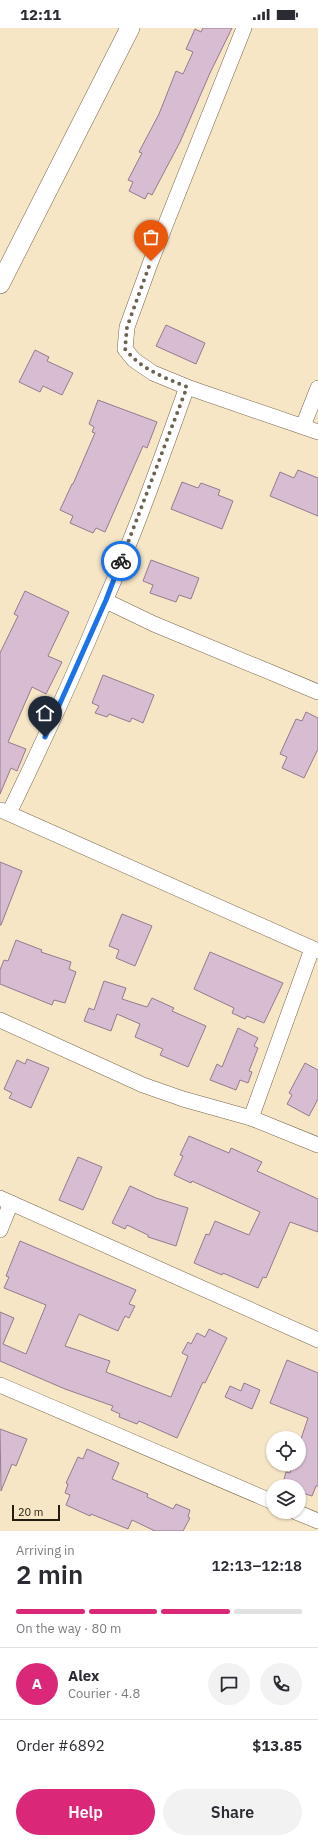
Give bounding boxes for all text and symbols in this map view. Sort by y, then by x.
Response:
text: 12:11 [20,5,61,24]
pin [134,220,168,261]
icon: bag [140,226,162,248]
courier [101,541,141,581]
icon: bike [110,550,132,572]
pin [28,696,62,737]
icon: home [34,702,56,724]
map controls [266,1431,306,1519]
button: locate [266,1431,306,1471]
button: layers [266,1479,306,1519]
scale bar [12,1503,60,1522]
text: 20 m [18,1505,43,1519]
text: Arriving in [16,1542,75,1559]
text: 12:13–12:18 [212,1556,302,1575]
text: 2 min [16,1557,83,1591]
text: On the way · 80 m [16,1620,121,1637]
button: chat [208,1663,250,1705]
button: phone [260,1663,302,1705]
text: Alex [68,1666,99,1685]
text: A [32,1674,42,1693]
text: Courier · 4.8 [68,1685,140,1702]
text: Order #6892 [16,1736,105,1755]
text: $13.85 [252,1736,302,1755]
button: Help [16,1789,155,1835]
button: Share [163,1789,302,1835]

